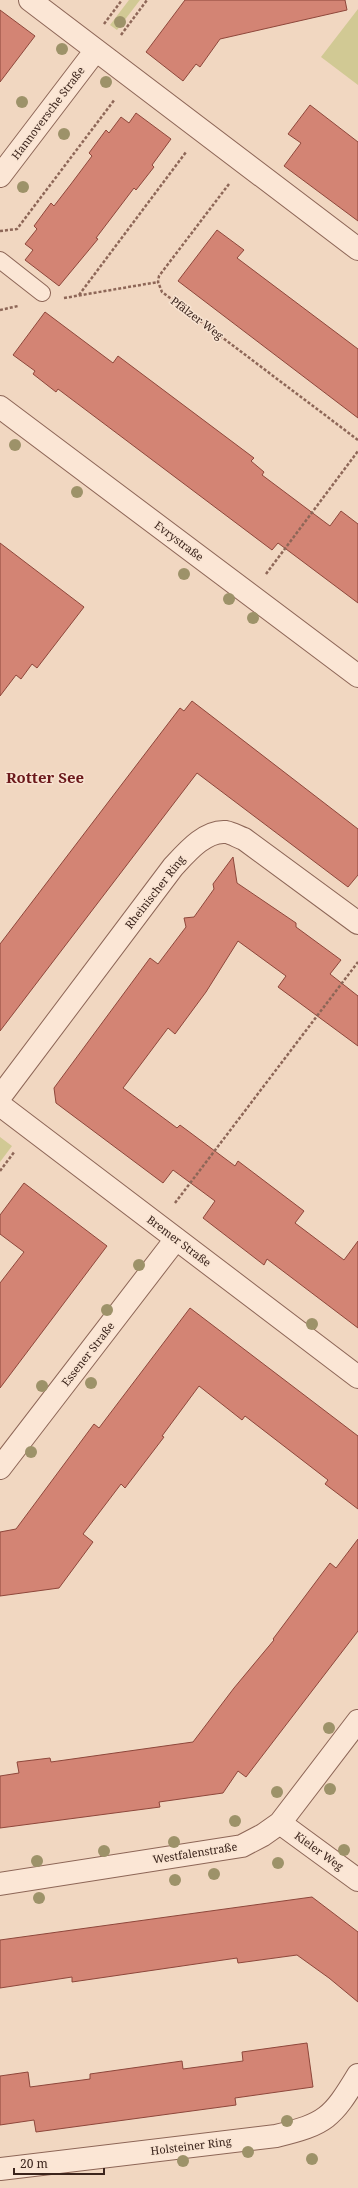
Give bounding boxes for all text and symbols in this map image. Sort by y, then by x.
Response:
street label: Hannoversche Straße [8,63,88,162]
street label: Pfälzer Weg [168,293,227,342]
street label: Evrystraße [152,517,207,564]
district label: Rotter See [6,767,84,787]
street label: Rheinischer Ring [121,852,188,931]
street label: Bremer Straße [144,1212,214,1270]
street label: Essener Straße [58,1318,117,1389]
street label: Kieler Weg [292,1828,347,1873]
street label: Westfalenstraße [152,1838,238,1867]
street label: Holsteiner Ring [150,2133,232,2158]
scale bar [14,2150,104,2176]
text: 20 m [20,2155,48,2172]

